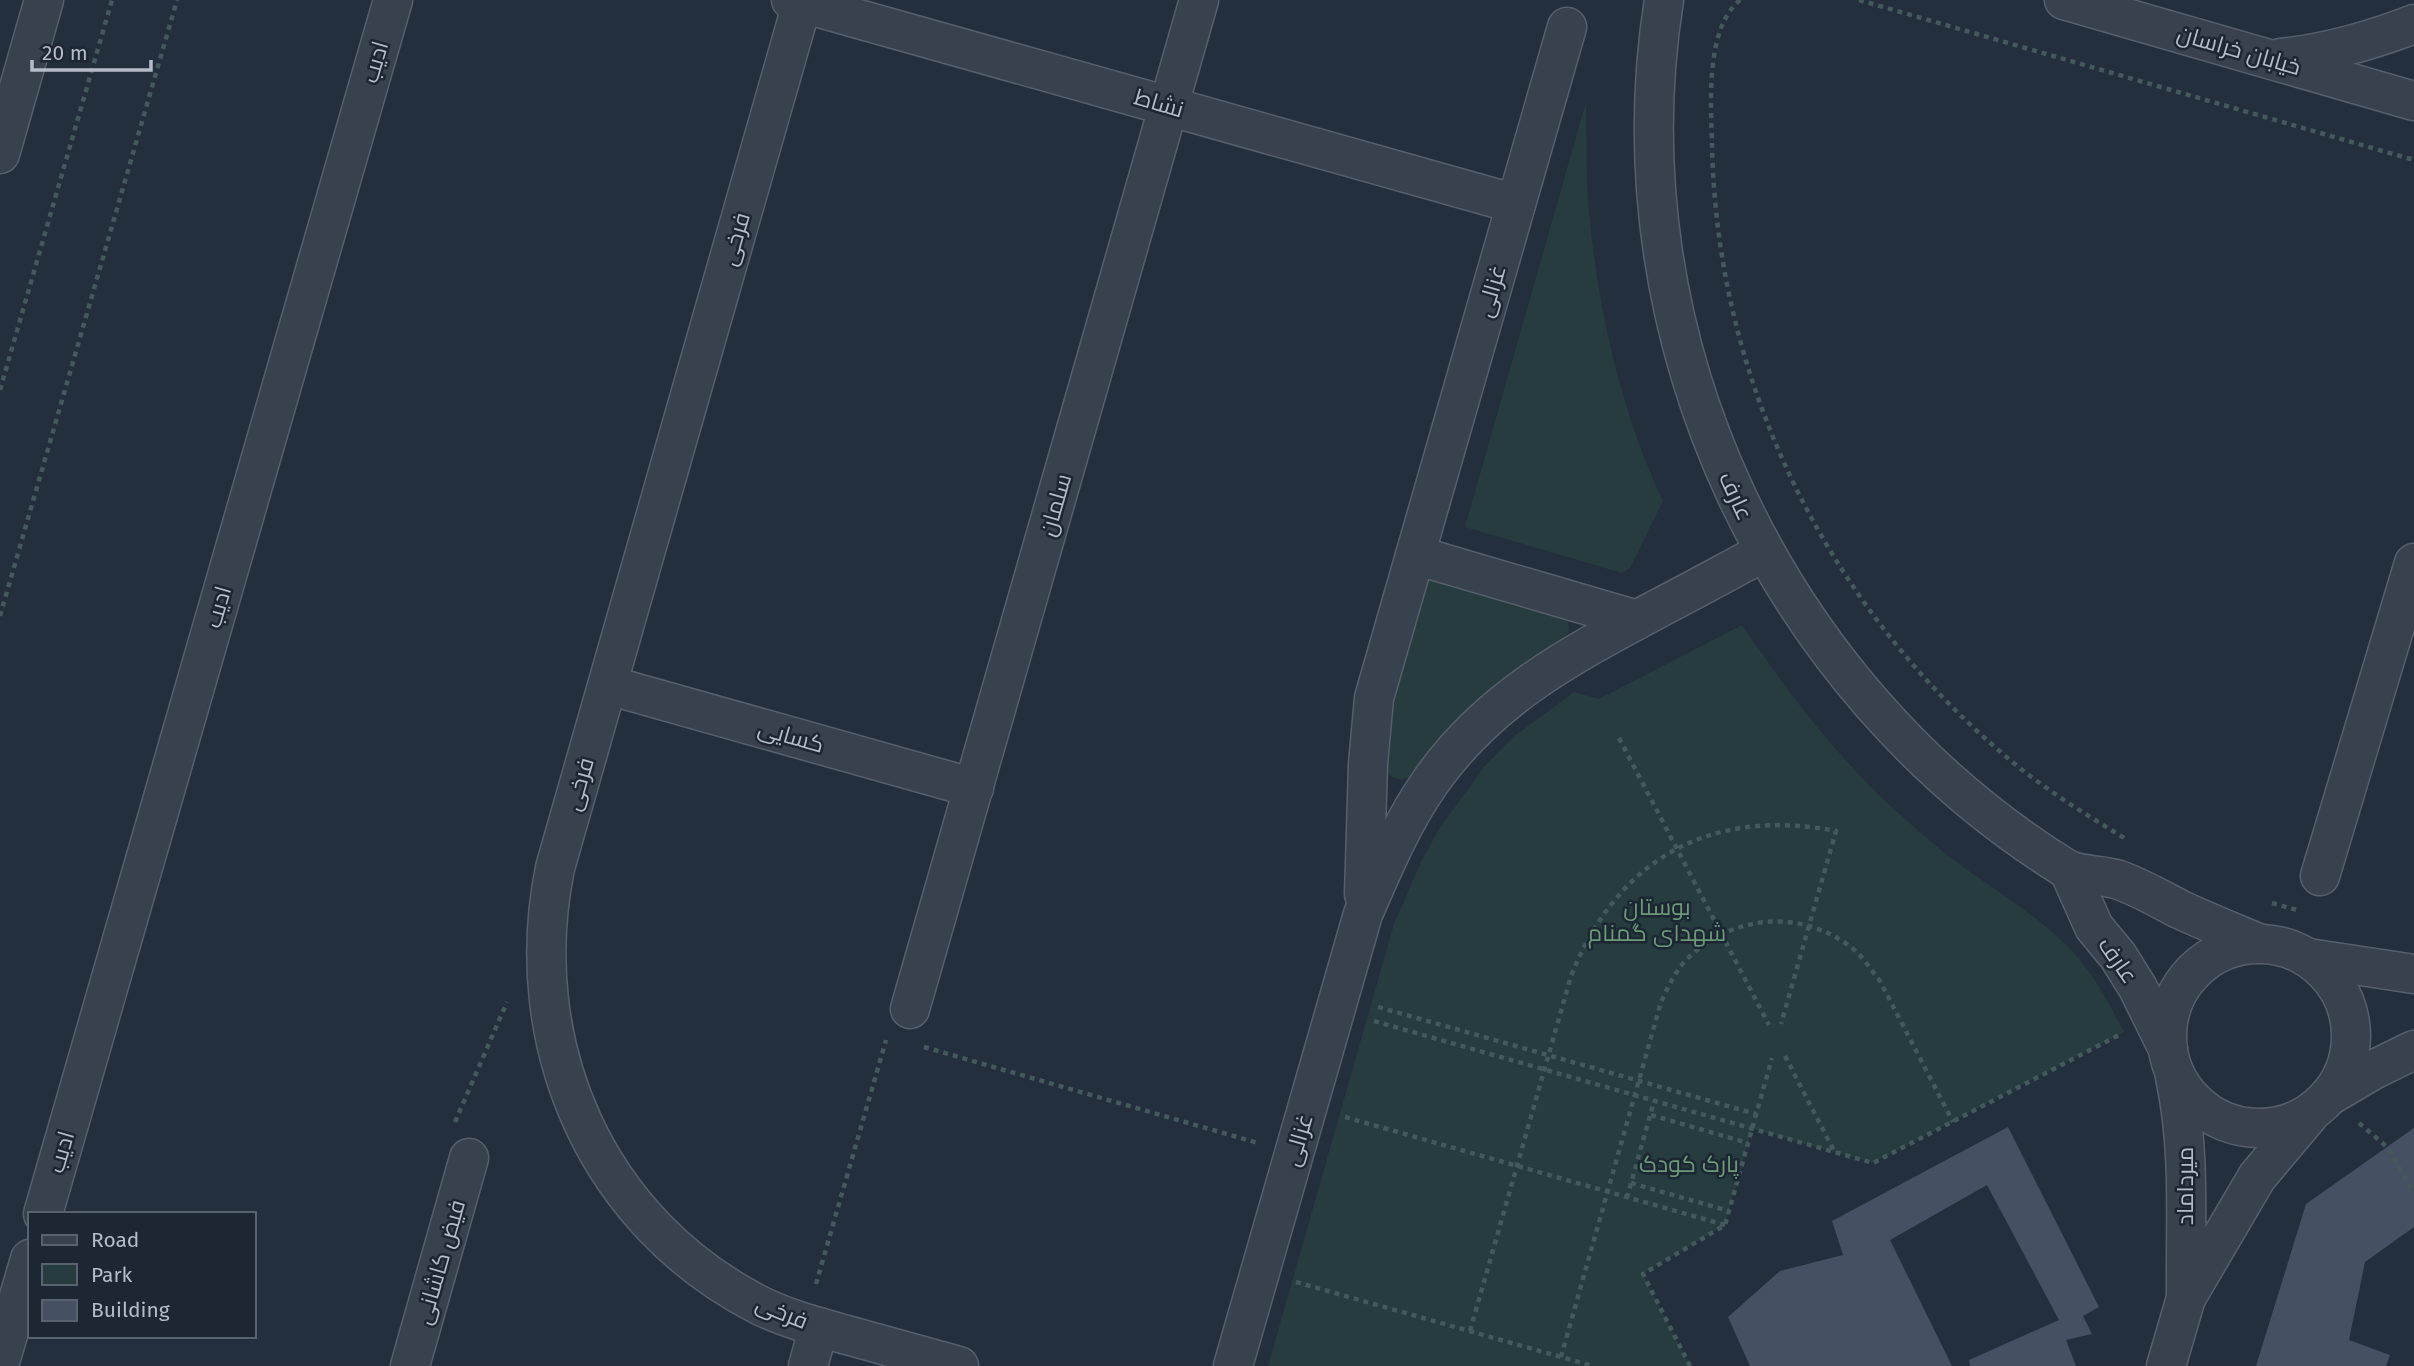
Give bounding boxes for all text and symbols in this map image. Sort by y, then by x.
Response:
street label: خیابان خراسان [2174,19,2304,81]
scale bar [32,28,150,72]
street label: ادیب [356,38,394,86]
text: 20 m [42,40,88,66]
street label: نشاط [1131,83,1187,123]
street label: فرخی [714,209,756,269]
street label: غزالی [1470,261,1512,321]
street label: عارف [1713,467,1759,525]
street label: سلمان [1033,471,1077,539]
street label: ادیب [199,583,237,631]
street label: کسایی [755,713,827,759]
street label: فرخی [558,754,600,814]
park label: بوستان شهدای گمنام [1588,893,1726,949]
street label: عارف [2092,931,2144,989]
street label: غزالی [1277,1110,1319,1170]
street label: ادیب [42,1128,80,1176]
street label: میرداماد [2171,1147,2199,1225]
park label: پارک کودک [1639,1150,1739,1179]
street label: فیض کاشانی [409,1196,471,1328]
legend [28,1212,256,1338]
text: Road [91,1227,139,1253]
text: Park [91,1262,133,1288]
street label: فرخی [752,1289,812,1335]
text: Building [91,1297,170,1323]

